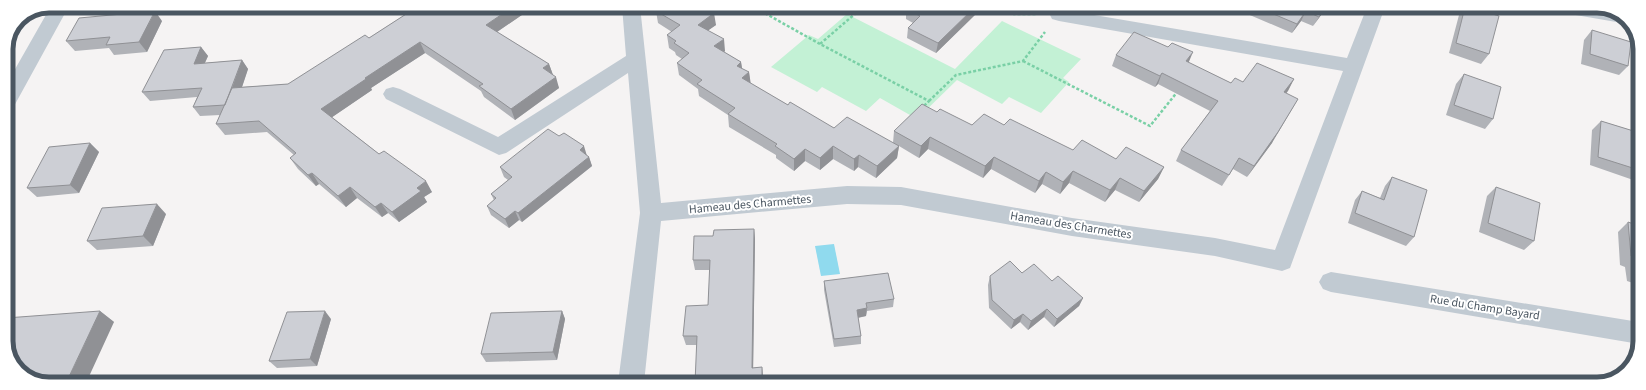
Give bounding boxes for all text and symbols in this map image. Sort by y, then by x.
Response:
street label: Hameau des Charmettes [688,191,812,218]
street label: Hameau des Charmettes [1009,208,1133,243]
street label: Rue du Champ Bayard [1429,290,1541,325]

